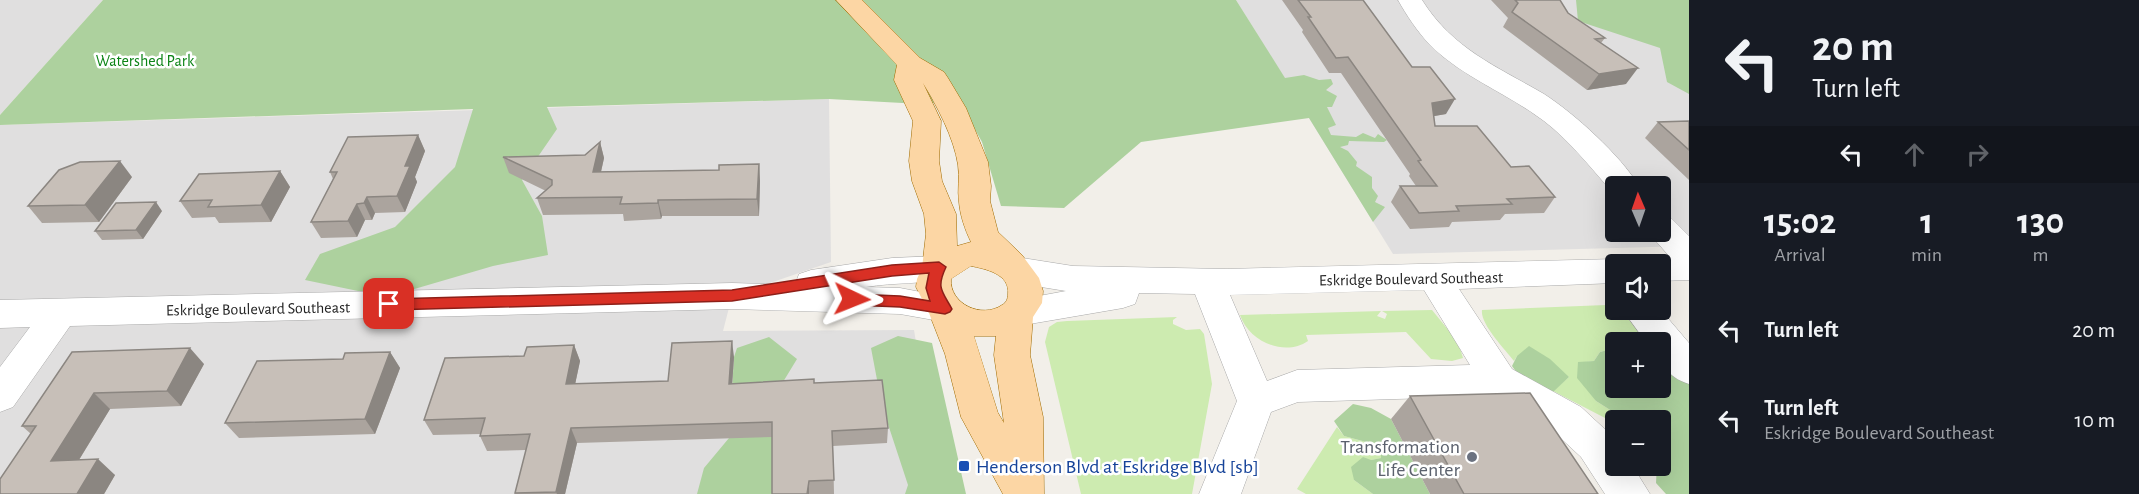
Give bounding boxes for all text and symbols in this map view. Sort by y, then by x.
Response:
icon: left [1713,24,1791,102]
text: 20 m [1812,26,1894,68]
park label: Watershed Park [96,53,195,69]
text: Turn left [1812,75,1900,102]
icon: left [1835,138,1868,171]
icon: ahead [1898,138,1931,171]
icon: right [1961,138,1994,171]
north arrow [1605,176,1671,242]
map controls [1605,176,1671,476]
text: 15:02 [1764,204,1836,240]
text: 1 [1920,204,1933,240]
text: 130 [2017,204,2064,240]
text: Arrival [1774,245,1826,265]
text: min [1911,245,1942,265]
text: m [2033,245,2049,265]
button: sound [1605,254,1671,320]
position arrow [820,267,884,331]
street label: Eskridge Boulevard Southeast [1319,269,1503,289]
pin [363,278,414,329]
icon: arrive [372,287,405,320]
street label: Eskridge Boulevard Southeast [166,299,350,319]
icon: left [1713,314,1746,347]
text: Turn left [1764,319,1838,341]
text: 20 m [2072,319,2115,341]
button: + [1605,332,1671,398]
text: Turn left [1764,397,1838,419]
icon: left [1713,404,1746,437]
text: 10 m [2075,409,2115,431]
button: − [1605,410,1671,476]
text: Eskridge Boulevard Southeast [1764,423,1994,443]
place label: Transformation Life Center [1340,437,1461,480]
marker: Transformation Life Center [1465,450,1479,464]
place label: Henderson Blvd at Eskridge Blvd [sb] [976,457,1259,477]
marker: Henderson Blvd at Eskridge Blvd [sb] [957,459,971,473]

